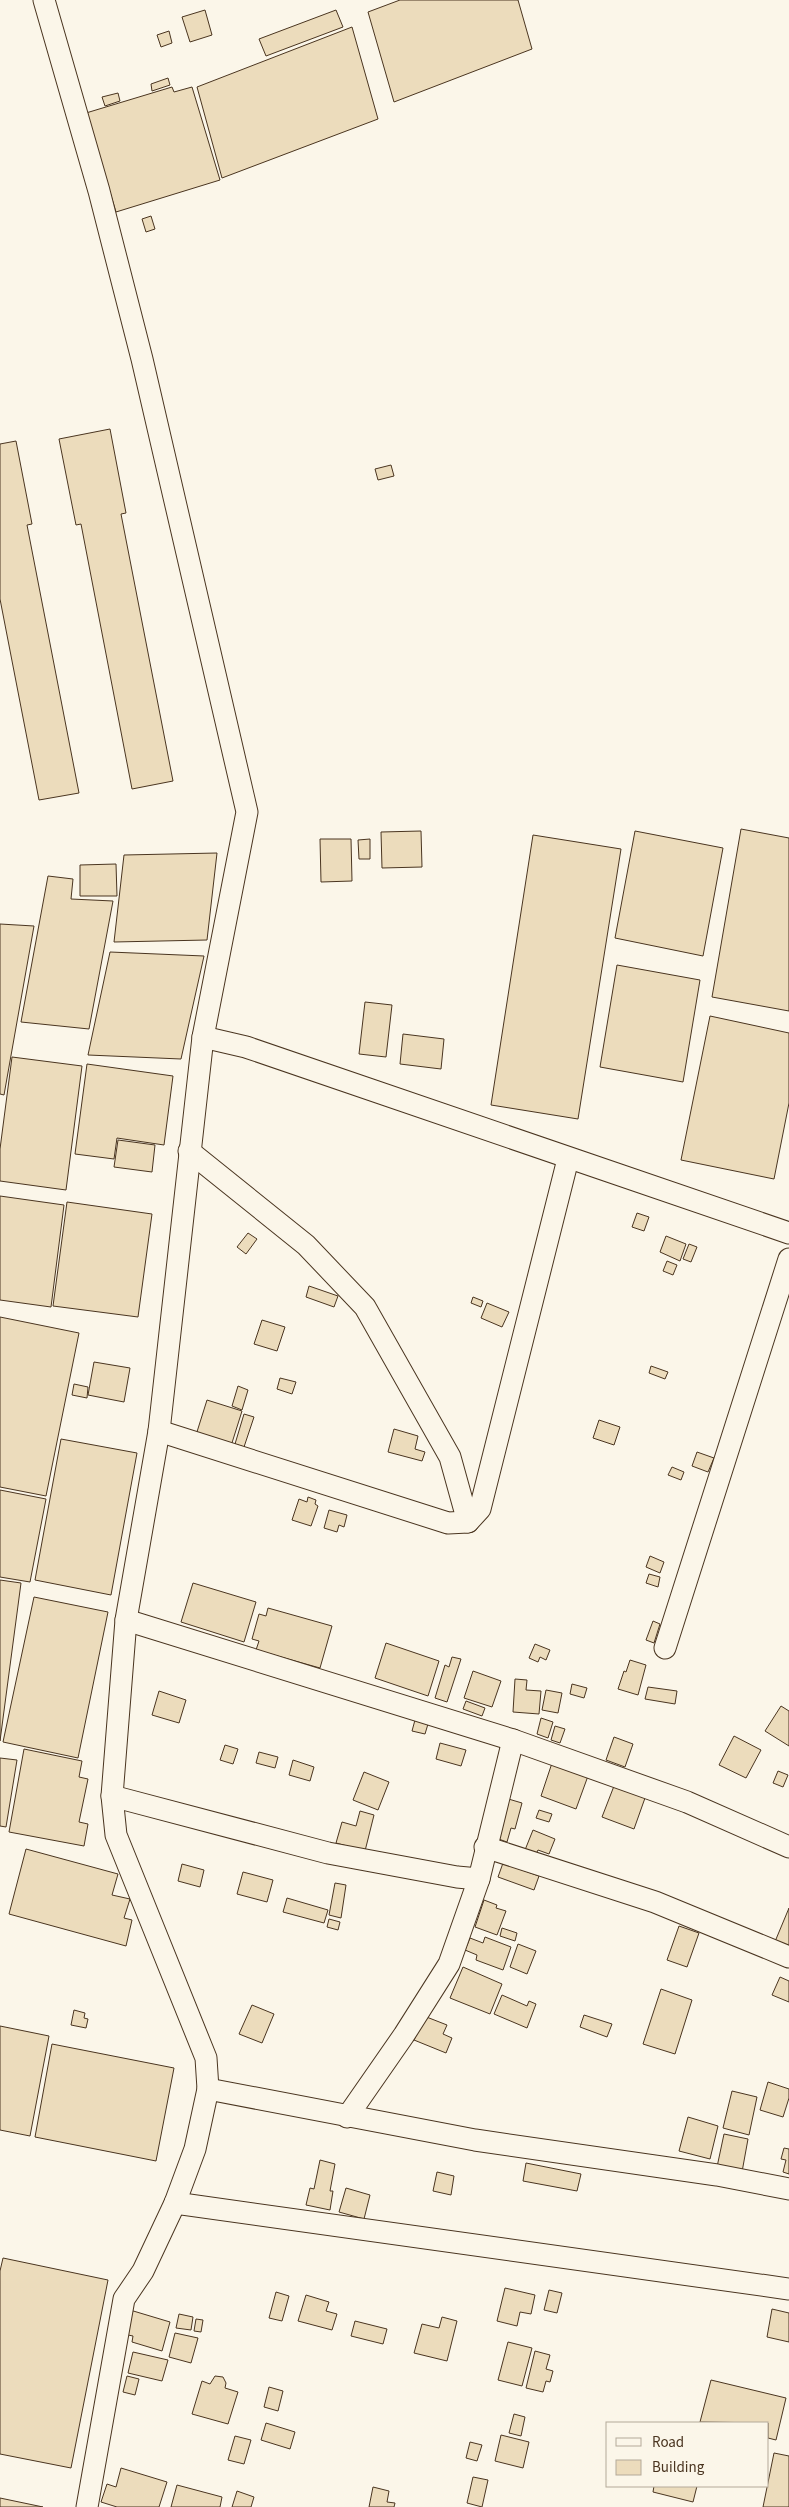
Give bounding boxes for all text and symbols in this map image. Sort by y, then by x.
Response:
legend [606,2422,769,2487]
text: Road [652,2432,684,2453]
text: Building [652,2457,705,2478]

